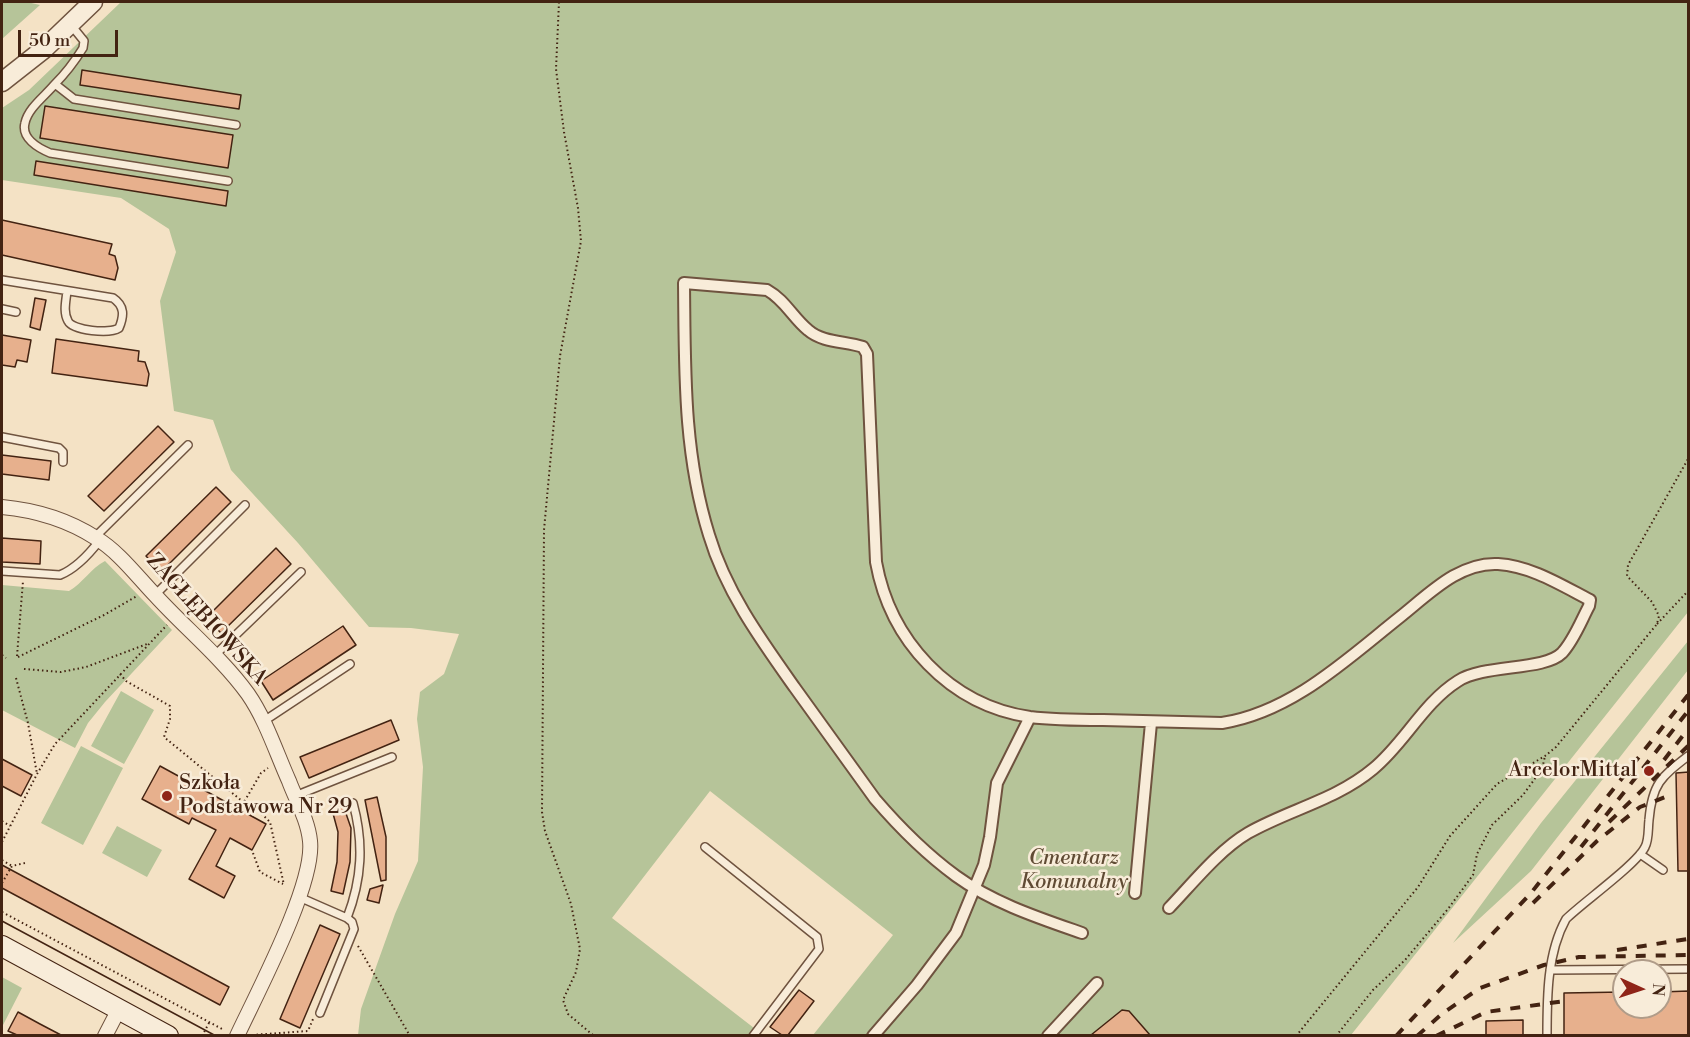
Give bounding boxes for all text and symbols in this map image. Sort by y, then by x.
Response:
scale bar [21,18,122,56]
text: 50 m [29,29,70,52]
street label: ZAGŁĘBIOWSKA [140,549,272,691]
place label: ArcelorMittal [1508,758,1637,784]
marker: ArcelorMittal [1642,764,1656,778]
place label: Szkoła Podstawowa Nr 29 [179,771,352,821]
marker: Szkoła Podstawowa Nr 29 [160,789,174,803]
park label: Cmentarz Komunalny [1020,846,1128,896]
north arrow [1612,959,1672,1019]
text: N [1648,983,1668,997]

